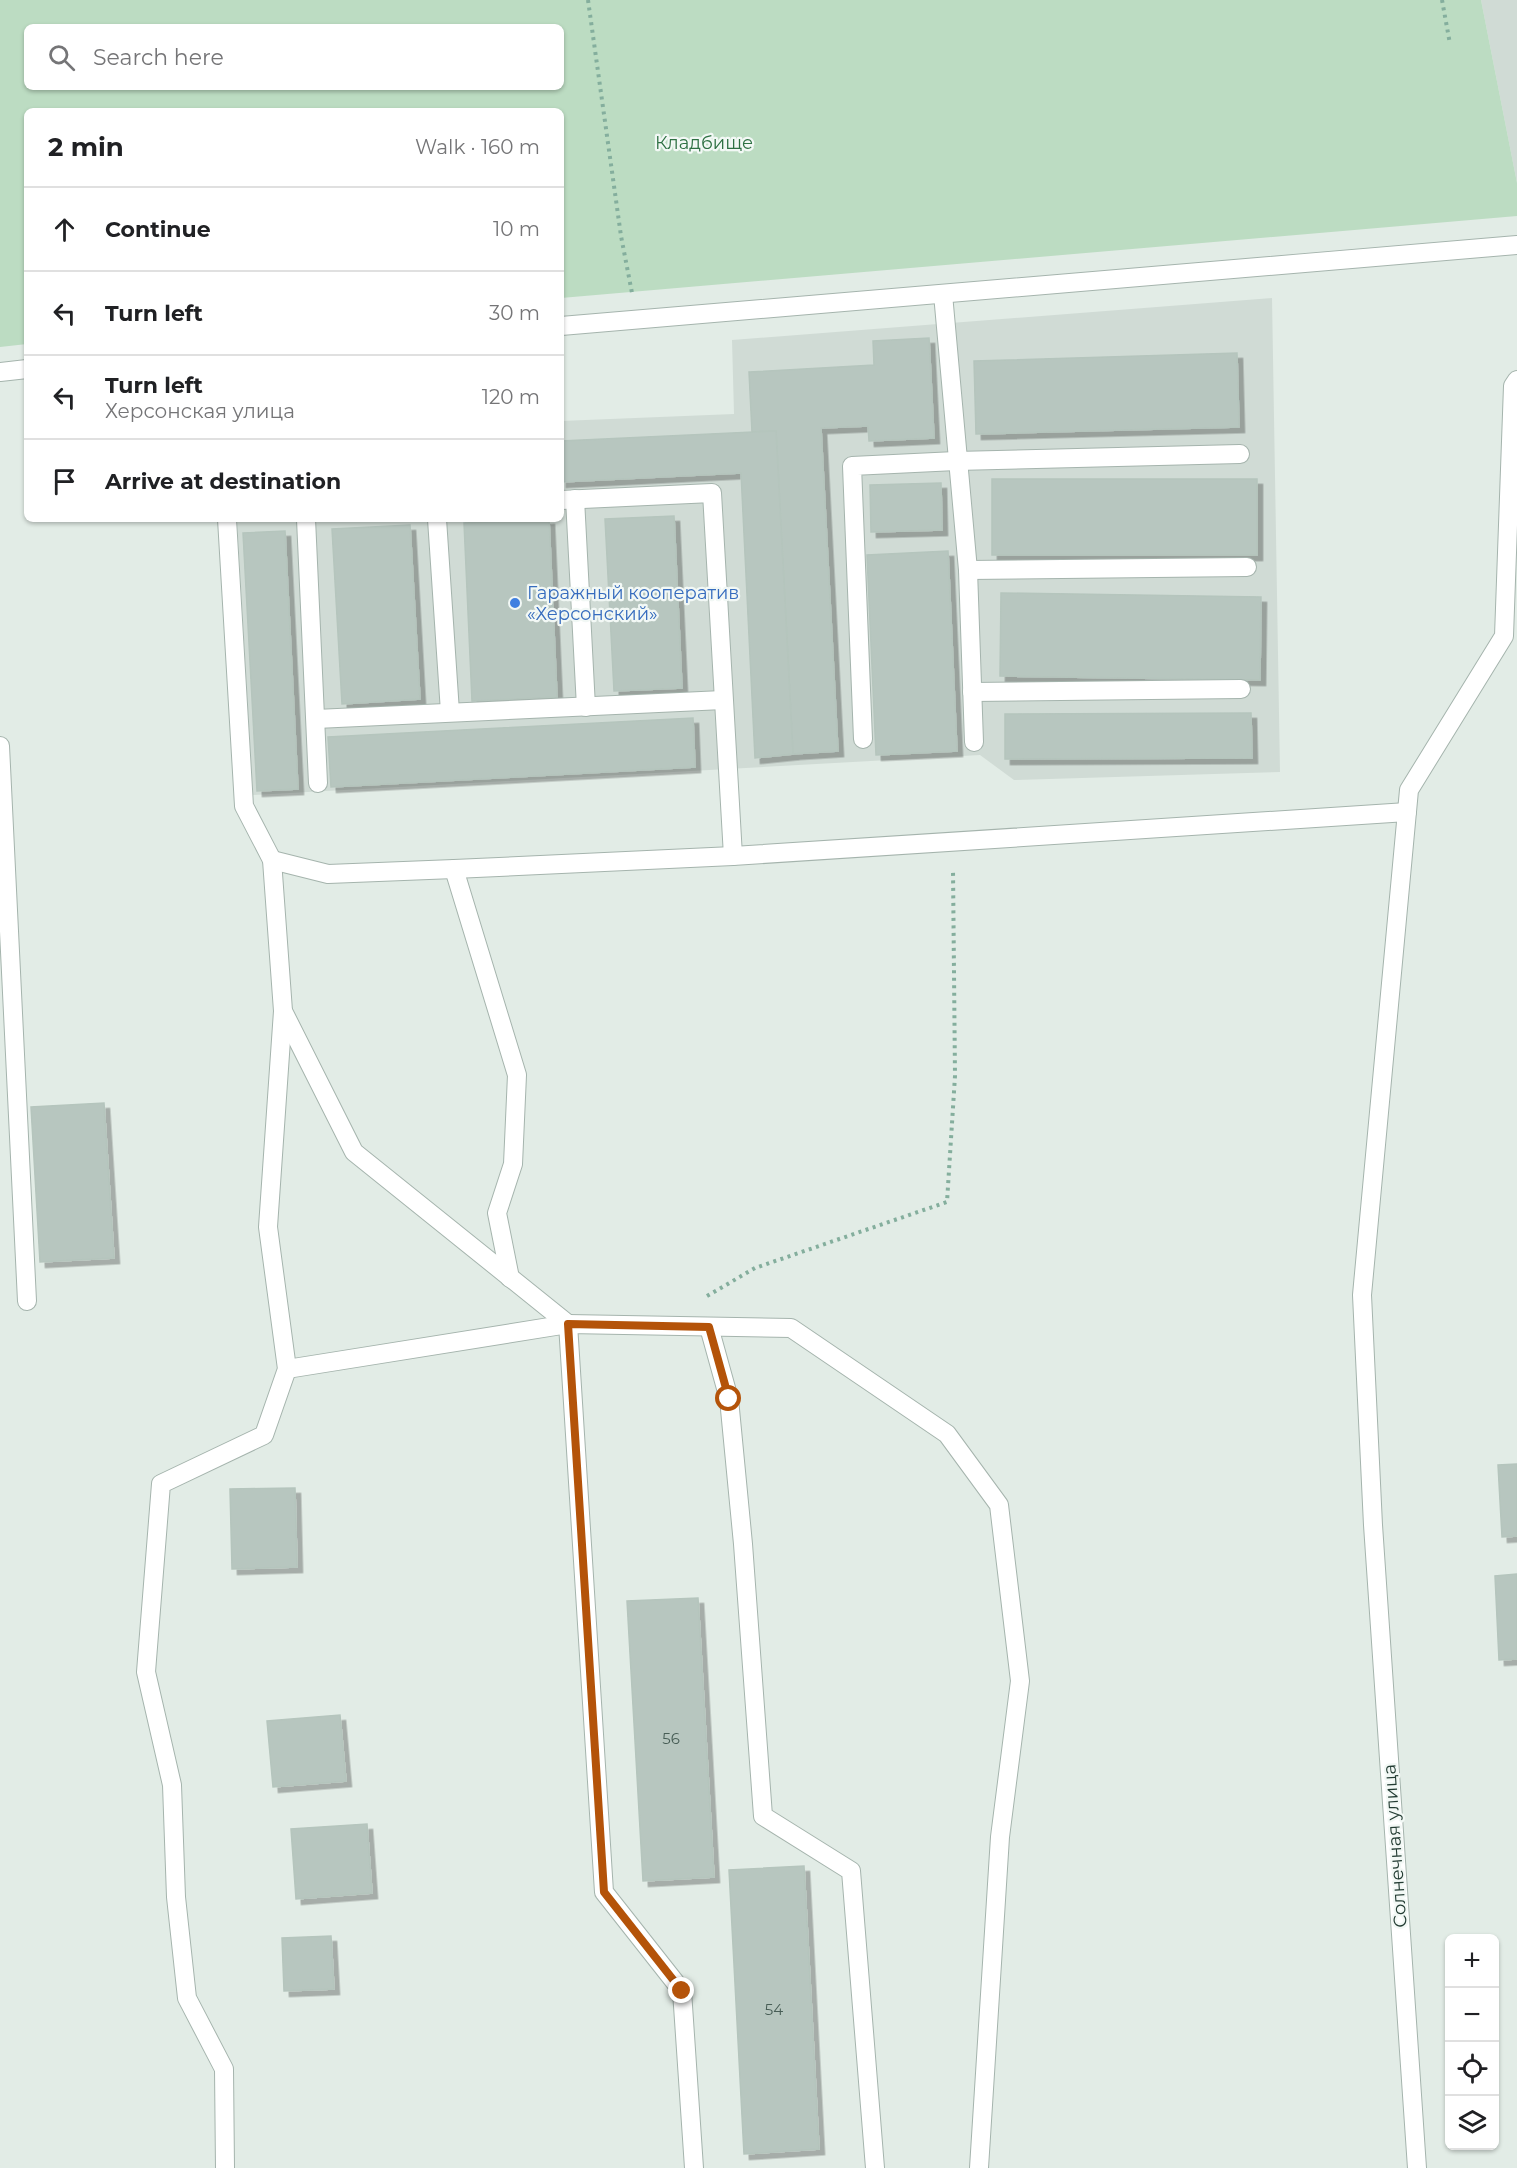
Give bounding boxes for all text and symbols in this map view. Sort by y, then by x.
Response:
search box [24,24,564,90]
icon: search [45,41,78,74]
text: Search here [93,44,224,71]
text: 2 min [48,131,124,163]
park label: Кладбище [655,132,753,154]
text: Walk · 160 m [415,135,540,159]
icon: ahead [48,213,81,246]
text: Continue [105,216,211,243]
text: 10 m [493,217,540,241]
icon: left [48,297,81,330]
text: Turn left [105,300,203,327]
text: 30 m [489,301,540,325]
text: Turn left [105,372,203,399]
icon: left [48,381,81,414]
text: 120 m [482,385,540,409]
text: Херсонская улица [105,399,295,423]
icon: arrive [48,465,81,498]
text: Arrive at destination [105,468,341,495]
place label: Гаражный кооператив «Херсонский» [527,582,739,625]
marker: Гаражный кооператив «Херсонский» [508,596,522,610]
route start [715,1385,741,1411]
house number: 56 [662,1729,680,1748]
street label: Солнечная улица [1378,1764,1412,1928]
map controls [1445,1934,1499,2150]
button: + [1445,1934,1499,1988]
route end [668,1977,694,2003]
button: − [1445,1988,1499,2042]
house number: 54 [765,2000,783,2019]
button: locate [1445,2042,1499,2096]
button: layers [1445,2096,1499,2150]

